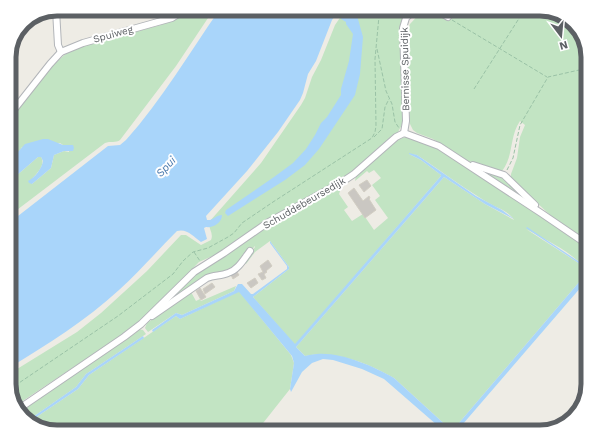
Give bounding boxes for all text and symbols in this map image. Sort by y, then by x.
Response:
north arrow [541,16,581,56]
street label: Spuiweg [92,23,135,45]
street label: Bernisse Spuidijk [399,27,411,111]
text: N [558,38,569,53]
water label: Spui [153,153,179,180]
street label: Schuddebeursedijk [261,175,347,231]

